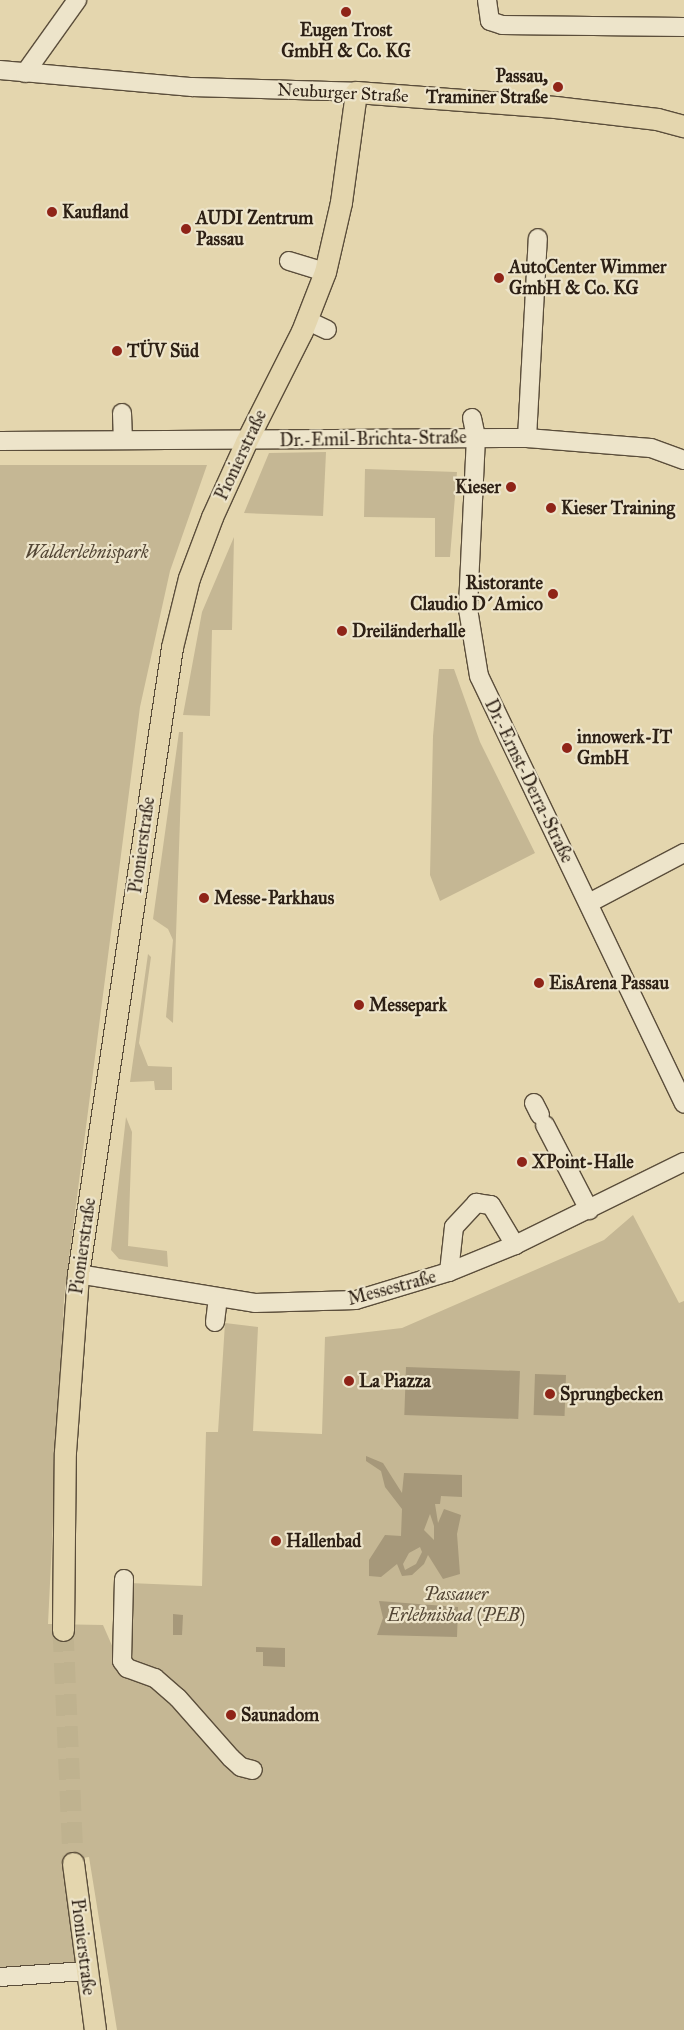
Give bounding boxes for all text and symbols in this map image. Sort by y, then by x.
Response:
marker: Eugen Trost GmbH & Co. KG [340,6,352,18]
place label: Eugen Trost GmbH & Co. KG [281,20,411,62]
place label: Passau, Traminer Straße [426,66,548,108]
street label: Neuburger Straße [277,79,409,107]
marker: Passau, Traminer Straße [552,81,564,93]
place label: Kaufland [62,201,129,223]
marker: Kaufland [46,206,58,218]
place label: AUDI Zentrum Passau [196,208,313,250]
marker: AUDI Zentrum Passau [180,223,192,235]
place label: AutoCenter Wimmer GmbH & Co. KG [509,257,666,300]
marker: AutoCenter Wimmer GmbH & Co. KG [493,272,505,284]
place label: TÜV Süd [127,340,199,362]
marker: TÜV Süd [111,345,123,357]
street label: Pionierstraße [211,406,271,504]
street label: Dr.-Emil-Brichta-Straße [279,427,467,451]
place label: Kieser [455,476,501,498]
marker: Kieser [505,481,517,493]
place label: Kieser Training [561,497,675,519]
marker: Kieser Training [545,502,557,514]
park label: Walderlebnispark [25,541,149,563]
place label: Ristorante Claudio D´Amico [410,573,543,616]
marker: Ristorante Claudio D´Amico [547,588,559,600]
place label: Dreiländerhalle [352,620,465,642]
marker: Dreiländerhalle [336,625,348,637]
street label: Dr.-Ernst-Derra-Straße [480,696,578,866]
place label: innowerk-IT GmbH [577,727,672,770]
marker: innowerk-IT GmbH [561,742,573,754]
street label: Pionierstraße [125,795,159,895]
place label: Messe-Parkhaus [214,887,334,909]
marker: Messe-Parkhaus [198,892,210,904]
place label: EisArena Passau [549,972,669,994]
marker: EisArena Passau [533,977,545,989]
place label: Messepark [369,994,447,1016]
marker: Messepark [353,999,365,1011]
place label: XPoint-Halle [532,1151,634,1173]
marker: XPoint-Halle [516,1156,528,1168]
street label: Pionierstraße [66,1196,100,1296]
street label: Messestraße [345,1266,439,1310]
place label: La Piazza [359,1370,431,1392]
marker: La Piazza [343,1375,355,1387]
place label: Sprungbecken [560,1383,663,1405]
marker: Sprungbecken [544,1388,556,1400]
place label: Hallenbad [286,1530,361,1552]
marker: Hallenbad [270,1535,282,1547]
park label: Passauer Erlebnisbad (PEB) [387,1584,525,1626]
place label: Saunadom [241,1704,319,1726]
marker: Saunadom [225,1709,237,1721]
street label: Pionierstraße [66,1897,100,1997]

